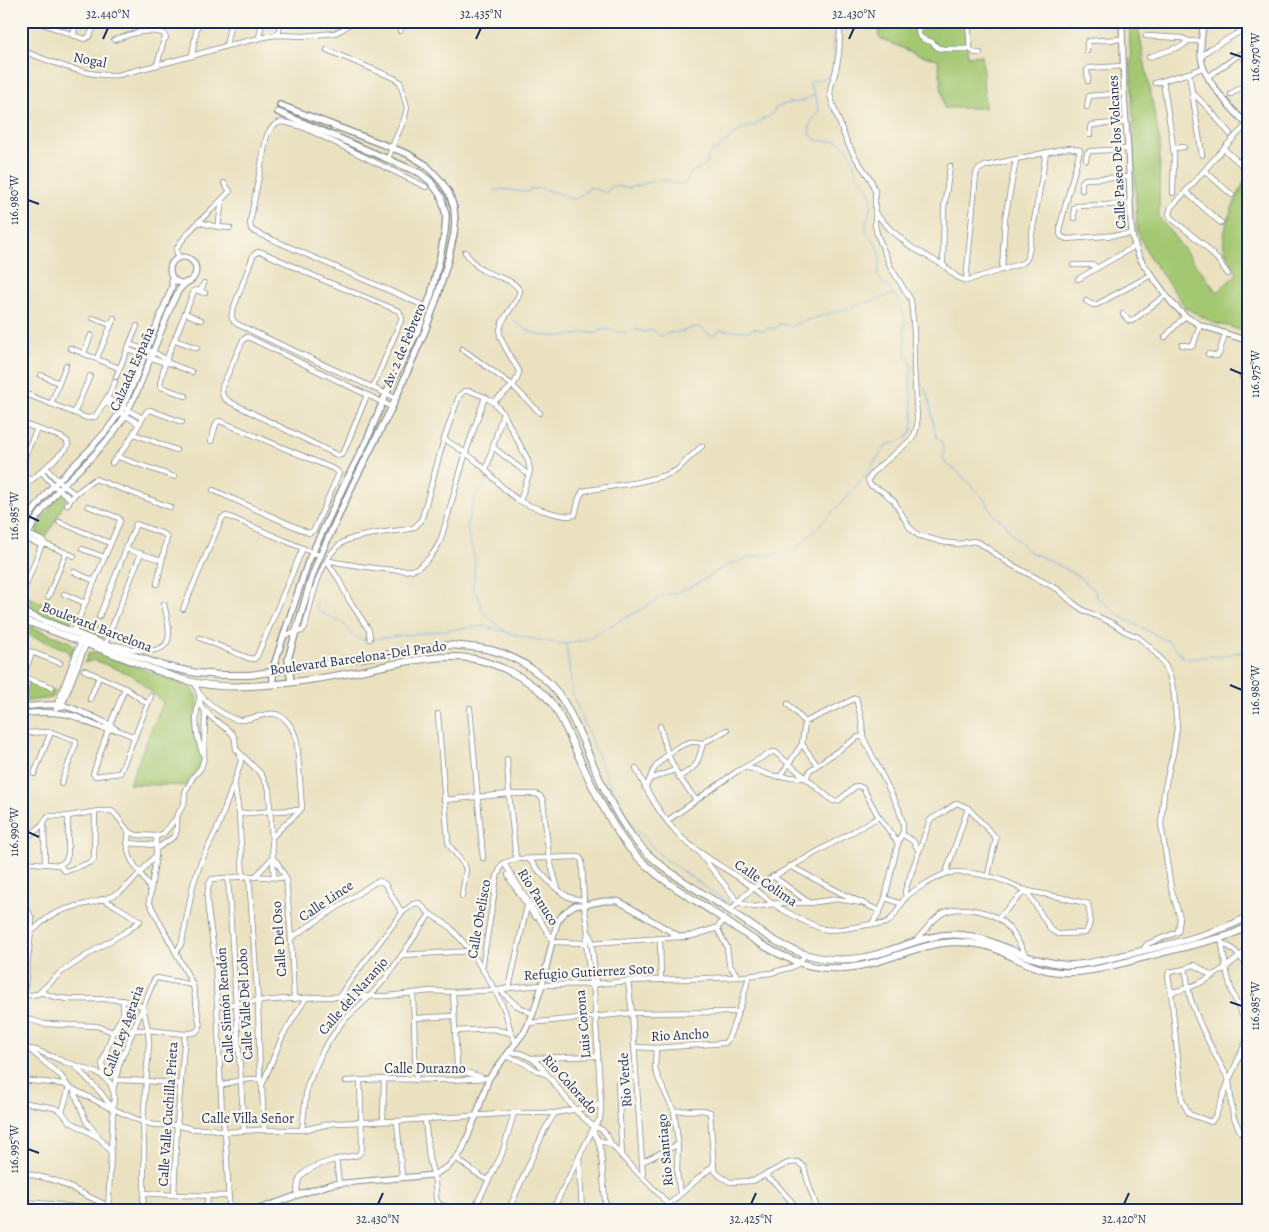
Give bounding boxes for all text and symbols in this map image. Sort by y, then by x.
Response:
text: 32.440°N [86,6,130,22]
text: 32.435°N [460,6,502,22]
text: 32.430°N [832,6,876,22]
text: 116.970°W [1247,32,1263,82]
street label: Nogal [72,47,109,73]
street label: Calle Paseo De los Volcanes [1103,74,1131,230]
text: 116.980°W [6,174,22,225]
street label: Av. 2 de Febrero [377,300,430,391]
street label: Calzada España [105,323,159,414]
text: 116.975°W [1247,349,1263,398]
text: 116.985°W [6,491,22,540]
street label: Boulevard Barcelona [39,597,156,657]
street label: Boulevard Barcelona-Del Prado [268,636,448,680]
text: 116.980°W [1247,664,1263,715]
text: 116.990°W [6,806,22,857]
street label: Calle Colima [731,855,802,911]
street label: Rio Panuco [513,865,563,929]
street label: Calle Lince [295,876,357,926]
street label: Calle Obelisco [463,878,495,960]
street label: Calle Del Oso [267,901,291,977]
street label: Calle Simón Rendón [211,946,239,1063]
street label: Calle Valle Del Lobo [233,948,257,1060]
street label: Calle del Naranjo [314,953,392,1039]
street label: Refugio Gutierrez Soto [523,959,655,985]
text: 116.985°W [1247,981,1263,1030]
street label: Calle Ley Agraria [98,982,149,1080]
street label: Luis Corona [570,988,595,1059]
street label: Rio Ancho [651,1024,710,1046]
street label: Calle Valle Cuchilla Prieta [153,1040,183,1187]
street label: Rio Colorado [538,1050,602,1118]
street label: Rio Verde [614,1052,636,1108]
street label: Calle Durazno [384,1059,466,1078]
street label: Calle Villa Señor [202,1109,295,1128]
street label: Rio Santiago [652,1113,678,1187]
text: 116.995°W [6,1124,22,1173]
text: 32.430°N [356,1211,400,1227]
text: 32.425°N [730,1211,773,1227]
text: 32.420°N [1102,1211,1146,1227]

